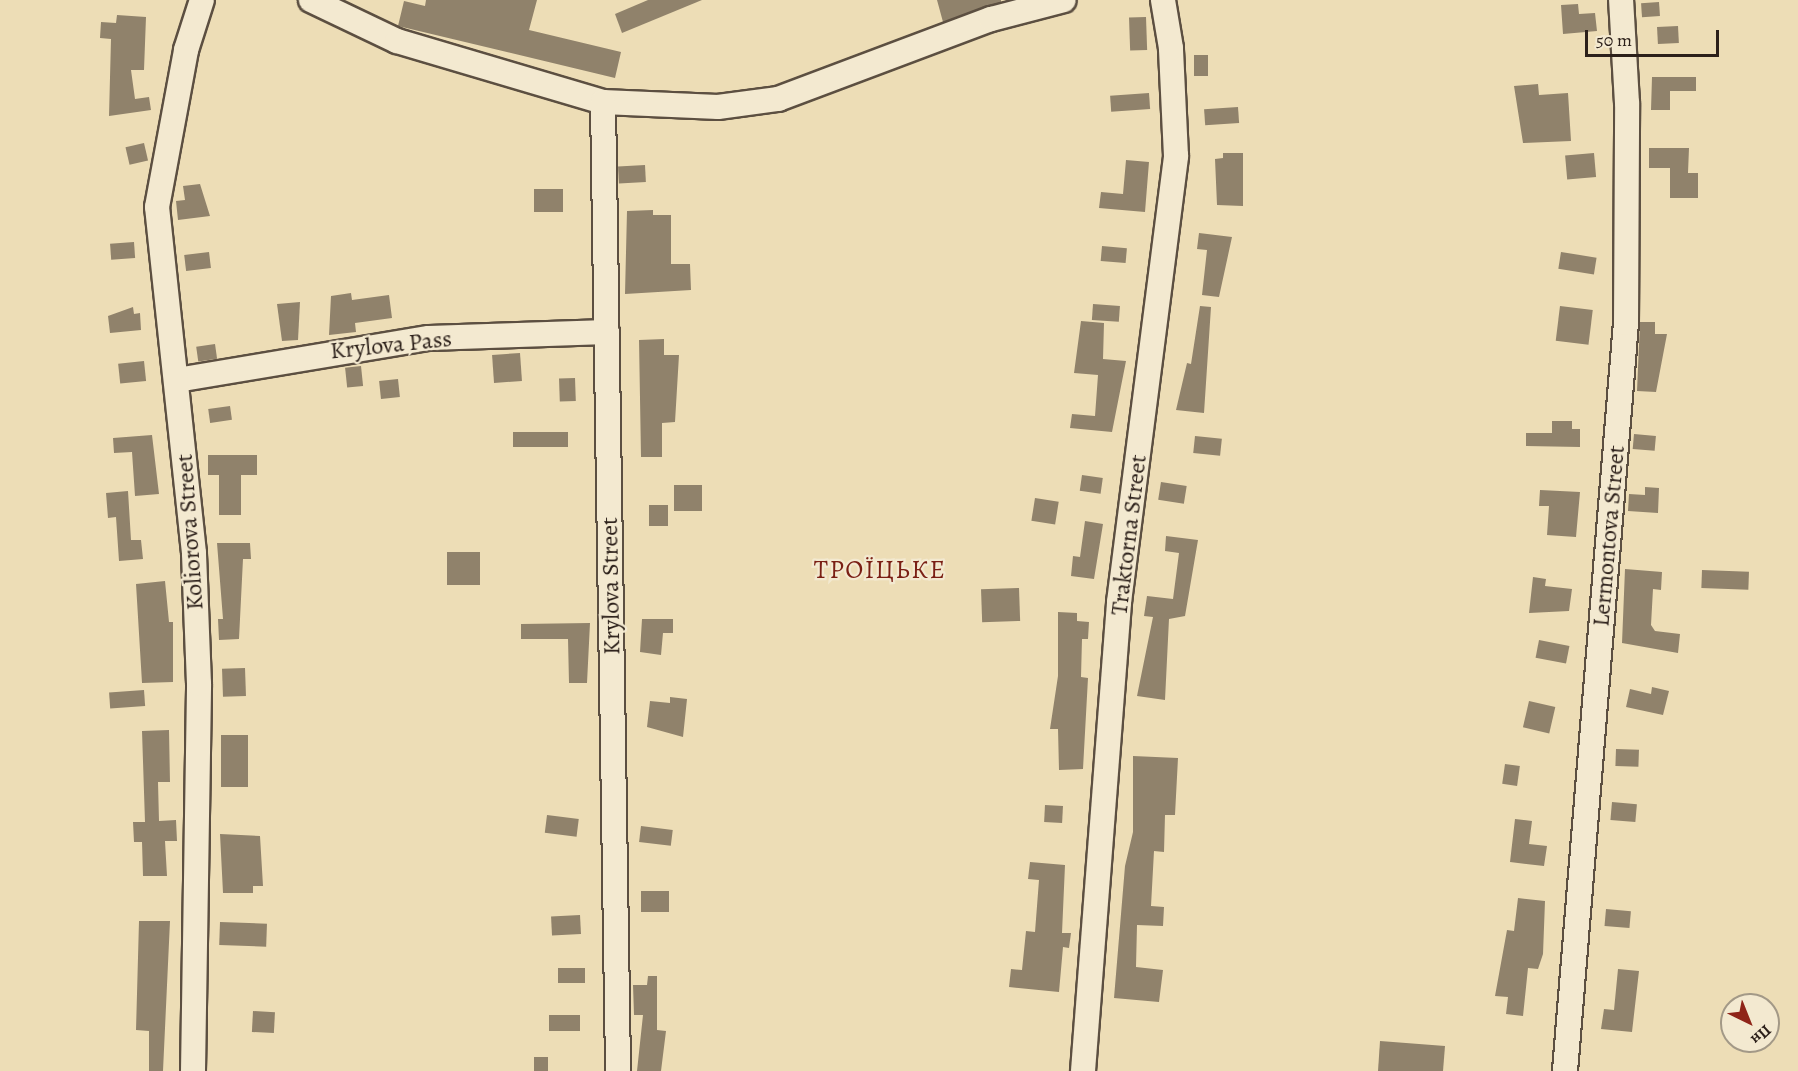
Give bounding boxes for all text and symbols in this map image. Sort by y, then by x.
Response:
scale bar [1588,18,1722,56]
text: 50 m [1596,28,1632,52]
street label: Krylova Pass [329,324,453,366]
street label: Lermontova Street [1587,444,1631,628]
street label: Koliorova Street [170,453,210,611]
street label: Traktorna Street [1105,453,1153,617]
street label: Krylova Street [595,517,627,655]
district label: ТРОЇЦЬКЕ [814,554,946,586]
north arrow [1720,993,1780,1053]
text: Пн [1746,1020,1776,1050]

